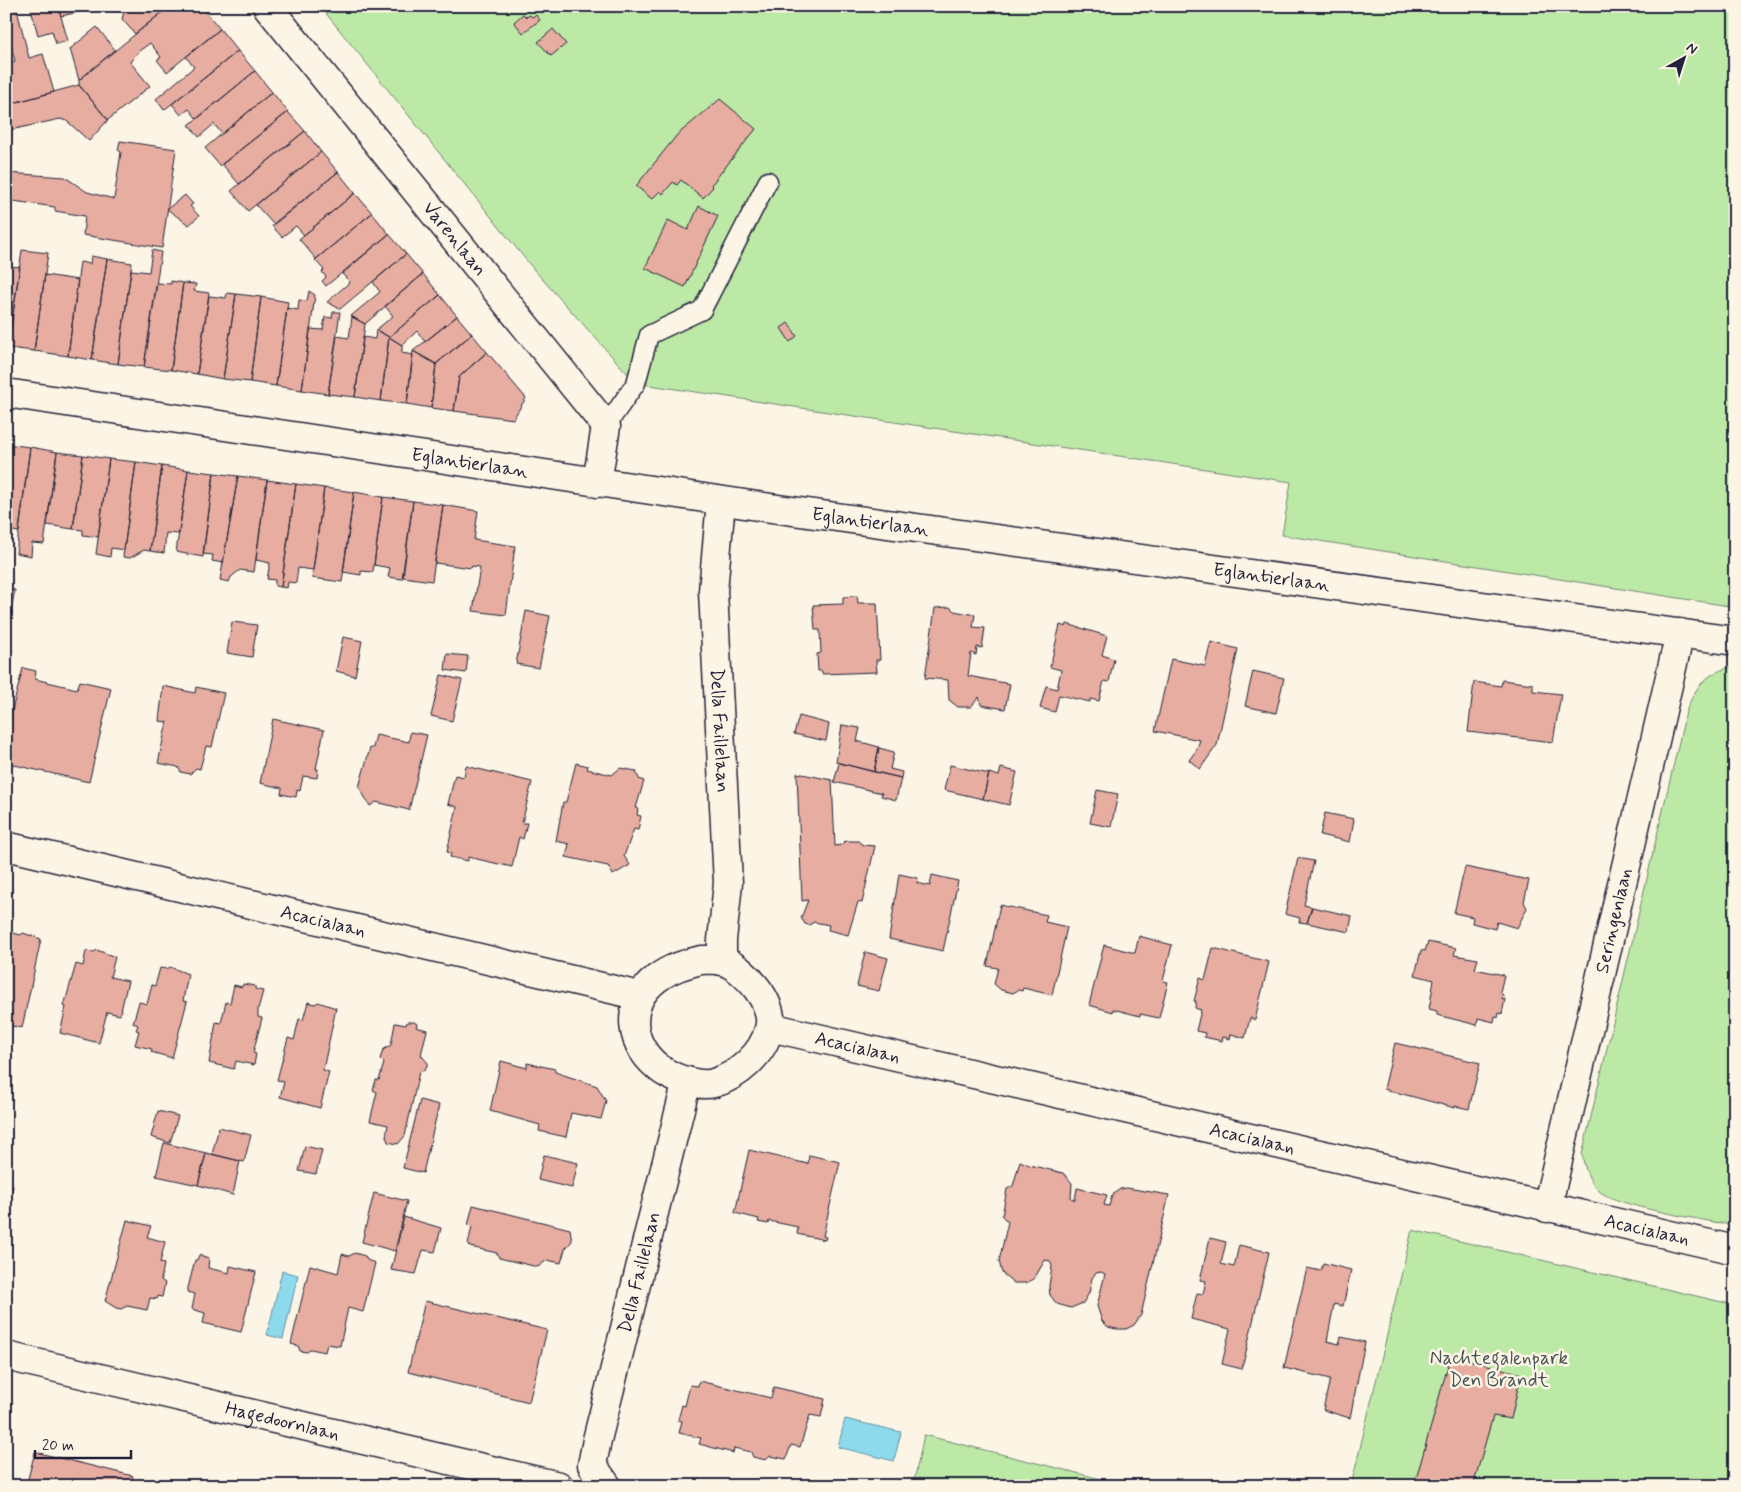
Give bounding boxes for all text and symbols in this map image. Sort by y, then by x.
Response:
north arrow [1658,32,1708,82]
text: N [1682,39,1701,59]
street label: Varenlaan [417,196,493,281]
street label: Eglantierlaan [410,442,530,484]
street label: Eglantierlaan [810,501,931,542]
street label: Eglantierlaan [1212,557,1332,598]
street label: Della Faillelaan [704,668,736,793]
street label: Seringenlaan [1589,865,1638,976]
street label: Acacialaan [278,899,368,943]
street label: Acacialaan [813,1025,903,1069]
street label: Acacialaan [1207,1116,1297,1160]
street label: Acacialaan [1602,1208,1692,1252]
street label: Della Faillelaan [612,1209,666,1336]
park label: Nachtegalenpark Den Brandt [1430,1346,1569,1393]
street label: Hagedoornlaan [223,1395,342,1447]
scale bar [35,1427,131,1459]
text: 20 m [42,1436,74,1456]

